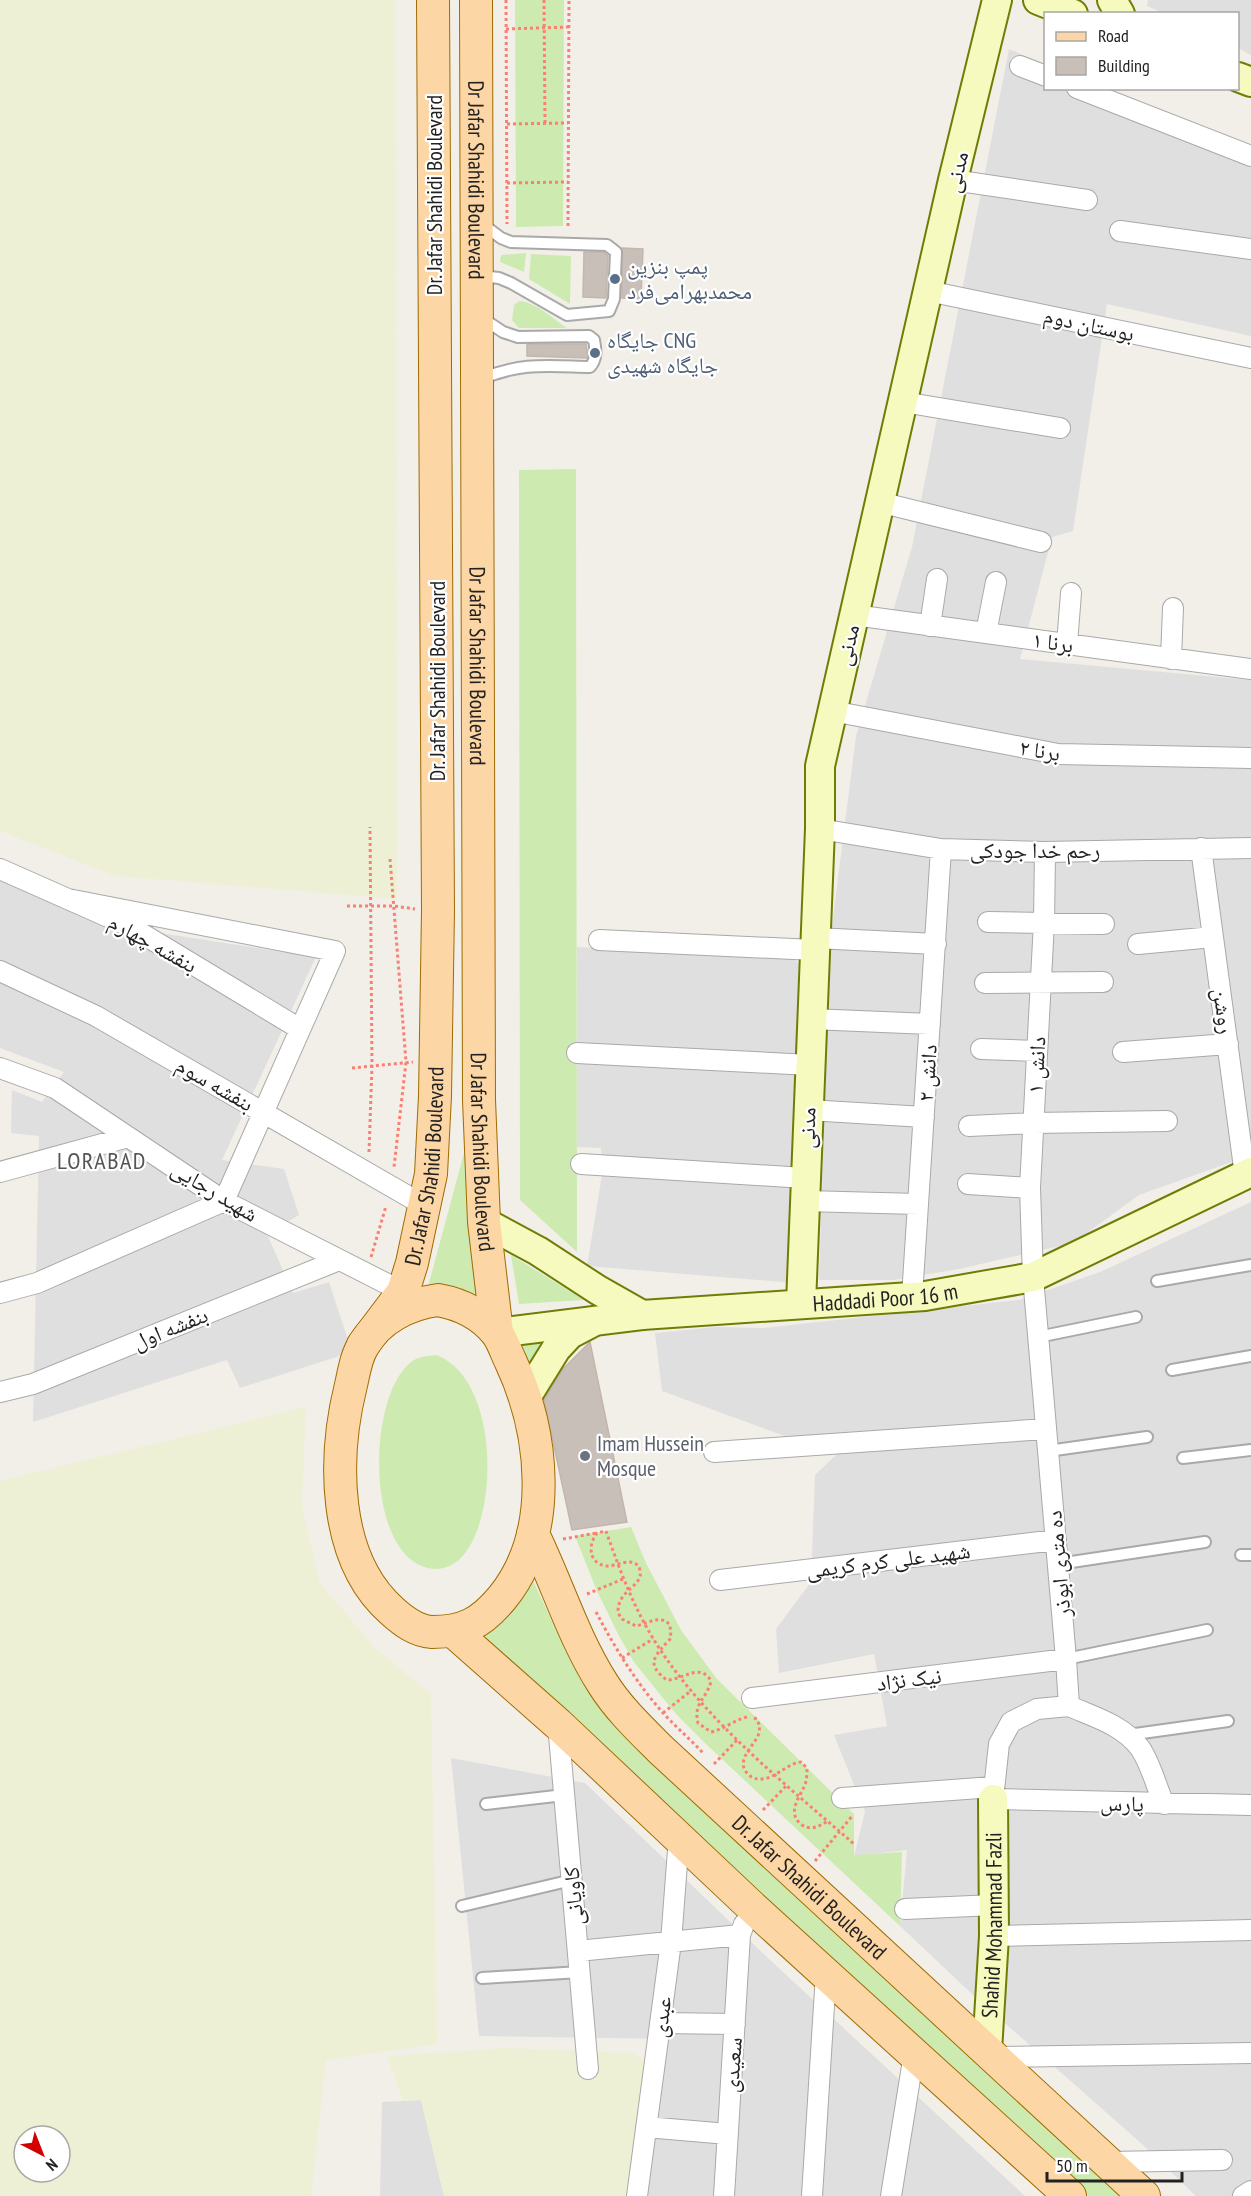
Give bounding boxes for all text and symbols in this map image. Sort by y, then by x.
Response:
legend [1044,12,1239,90]
text: Road [1098,24,1129,47]
text: Building [1098,54,1150,77]
street label: Dr Jafar Shahidi Boulevard [462,80,491,280]
street label: Dr. Jafar Shahidi Boulevard [420,95,448,295]
street label: مدنی [938,149,974,195]
place label: پمپ بنزین محمد‌بهرامی‌فرد [627,252,752,305]
marker: پمپ بنزین محمد‌بهرامی‌فرد [608,272,622,286]
street label: بوستان دوم [1041,301,1137,348]
place label: جایگاه CNG جایگاه شهیدی [607,326,718,379]
marker: جایگاه CNG جایگاه شهیدی [588,346,602,360]
street label: Dr Jafar Shahidi Boulevard [464,566,492,766]
street label: Dr. Jafar Shahidi Boulevard [423,581,451,781]
street label: مدنی [829,622,865,668]
street label: برنا ۱ [1031,625,1075,659]
street label: برنا ۲ [1018,733,1062,767]
street label: رحم خدا جودکی [970,836,1100,865]
street label: بنفشه چهارم [103,907,202,980]
street label: روشن [1207,986,1241,1036]
street label: دانش ۱ [1021,1036,1051,1094]
street label: دانش ۲ [911,1043,943,1103]
street label: بنفشه سوم [170,1050,259,1118]
street label: Dr Jafar Shahidi Boulevard [465,1052,501,1253]
street label: Dr. Jafar Shahidi Boulevard [398,1066,449,1268]
street label: مدنی [792,1107,822,1149]
district label: LORABAD [57,1145,147,1176]
street label: شهید رجایی [166,1154,264,1228]
street label: Haddadi Poor 16 m [812,1277,960,1317]
street label: بنفشه اول [128,1300,212,1356]
place label: Imam Hussein Mosque [597,1429,704,1482]
marker: Imam Hussein Mosque [578,1449,592,1463]
street label: ده متری ابوذر [1039,1509,1077,1620]
street label: شهید علی کرم کریمی [804,1536,972,1585]
street label: نیک نژاد [875,1661,943,1697]
street label: پارس [1100,1789,1144,1818]
street label: Dr. Jafar Shahidi Boulevard [726,1809,893,1965]
street label: Shahid Mohammad Fazli [975,1832,1008,2019]
street label: کاویانی [556,1865,590,1927]
street label: عبدی [645,1995,677,2039]
street label: سعیدی [716,2036,748,2094]
north arrow [12,2124,72,2184]
scale bar [1047,2145,1182,2183]
text: 50 m [1056,2154,1088,2177]
text: N [42,2155,62,2175]

